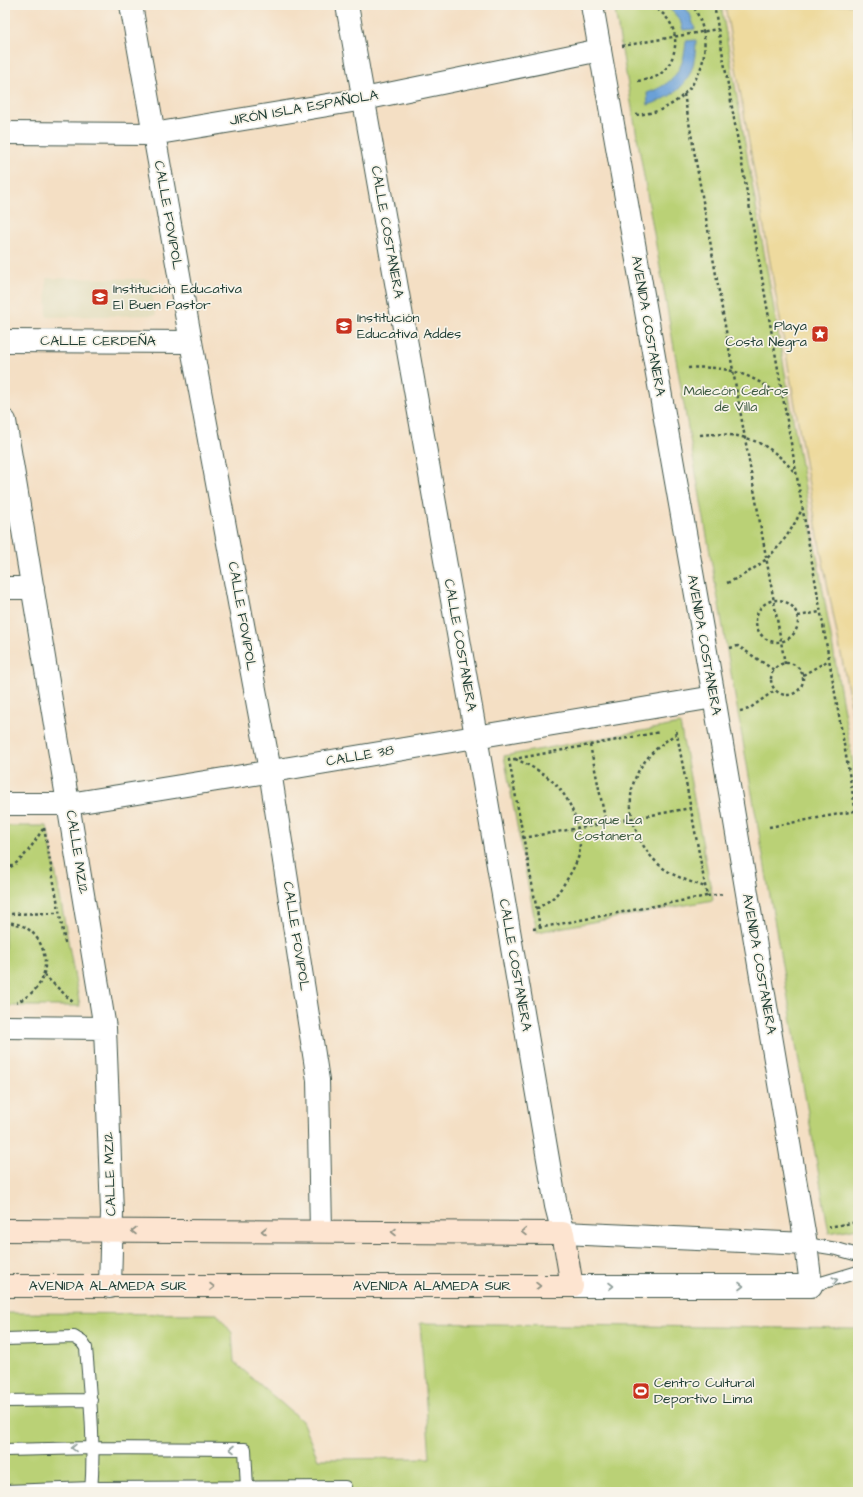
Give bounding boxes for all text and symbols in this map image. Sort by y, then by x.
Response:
street label: JIRÓN ISLA ESPAÑOLA [228,85,380,131]
street label: CALLE FOVIPOL [149,159,187,271]
street label: CALLE COSTANERA [366,164,409,300]
street label: AVENIDA COSTANERA [626,254,670,398]
place label: Institución Educativa El Buen Pastor [113,279,242,315]
school or university icon: Institución Educativa El Buen Pastor [90,287,110,307]
place label: Institución Educativa Addes [357,308,461,344]
school or university icon: Institución Educativa Addes [334,316,354,336]
place label: Playa Costa Negra [725,316,807,352]
place icon: Playa Costa Negra [810,324,830,344]
street label: CALLE CERDEÑA [40,331,156,351]
park label: Malecón Cedros de Villa [683,381,789,417]
street label: CALLE FOVIPOL [223,560,261,672]
street label: AVENIDA COSTANERA [682,573,726,717]
street label: CALLE COSTANERA [439,577,482,713]
street label: CALLE 38 [325,740,395,772]
street label: CALLE MZ12 [61,809,93,895]
park label: Parque La Costanera [574,810,642,846]
street label: CALLE FOVIPOL [278,880,315,992]
street label: AVENIDA COSTANERA [737,892,781,1036]
street label: CALLE COSTANERA [494,897,537,1033]
street label: CALLE MZ12 [99,1131,121,1217]
one-way arrow [131,1227,137,1235]
one-way arrow [261,1227,267,1235]
one-way arrow [391,1228,397,1236]
one-way arrow [521,1228,527,1236]
street label: AVENIDA ALAMEDA SUR [29,1276,187,1296]
street label: AVENIDA ALAMEDA SUR [353,1276,511,1296]
one-way arrow [832,1276,838,1284]
one-way arrow [535,1282,541,1290]
one-way arrow [608,1282,614,1290]
one-way arrow [738,1282,744,1290]
one-way arrow [209,1283,215,1291]
place label: Centro Cultural Deportivo Lima [654,1373,754,1409]
sports icon: Centro Cultural Deportivo Lima [631,1381,651,1401]
one-way arrow [71,1444,77,1452]
one-way arrow [229,1444,235,1453]

